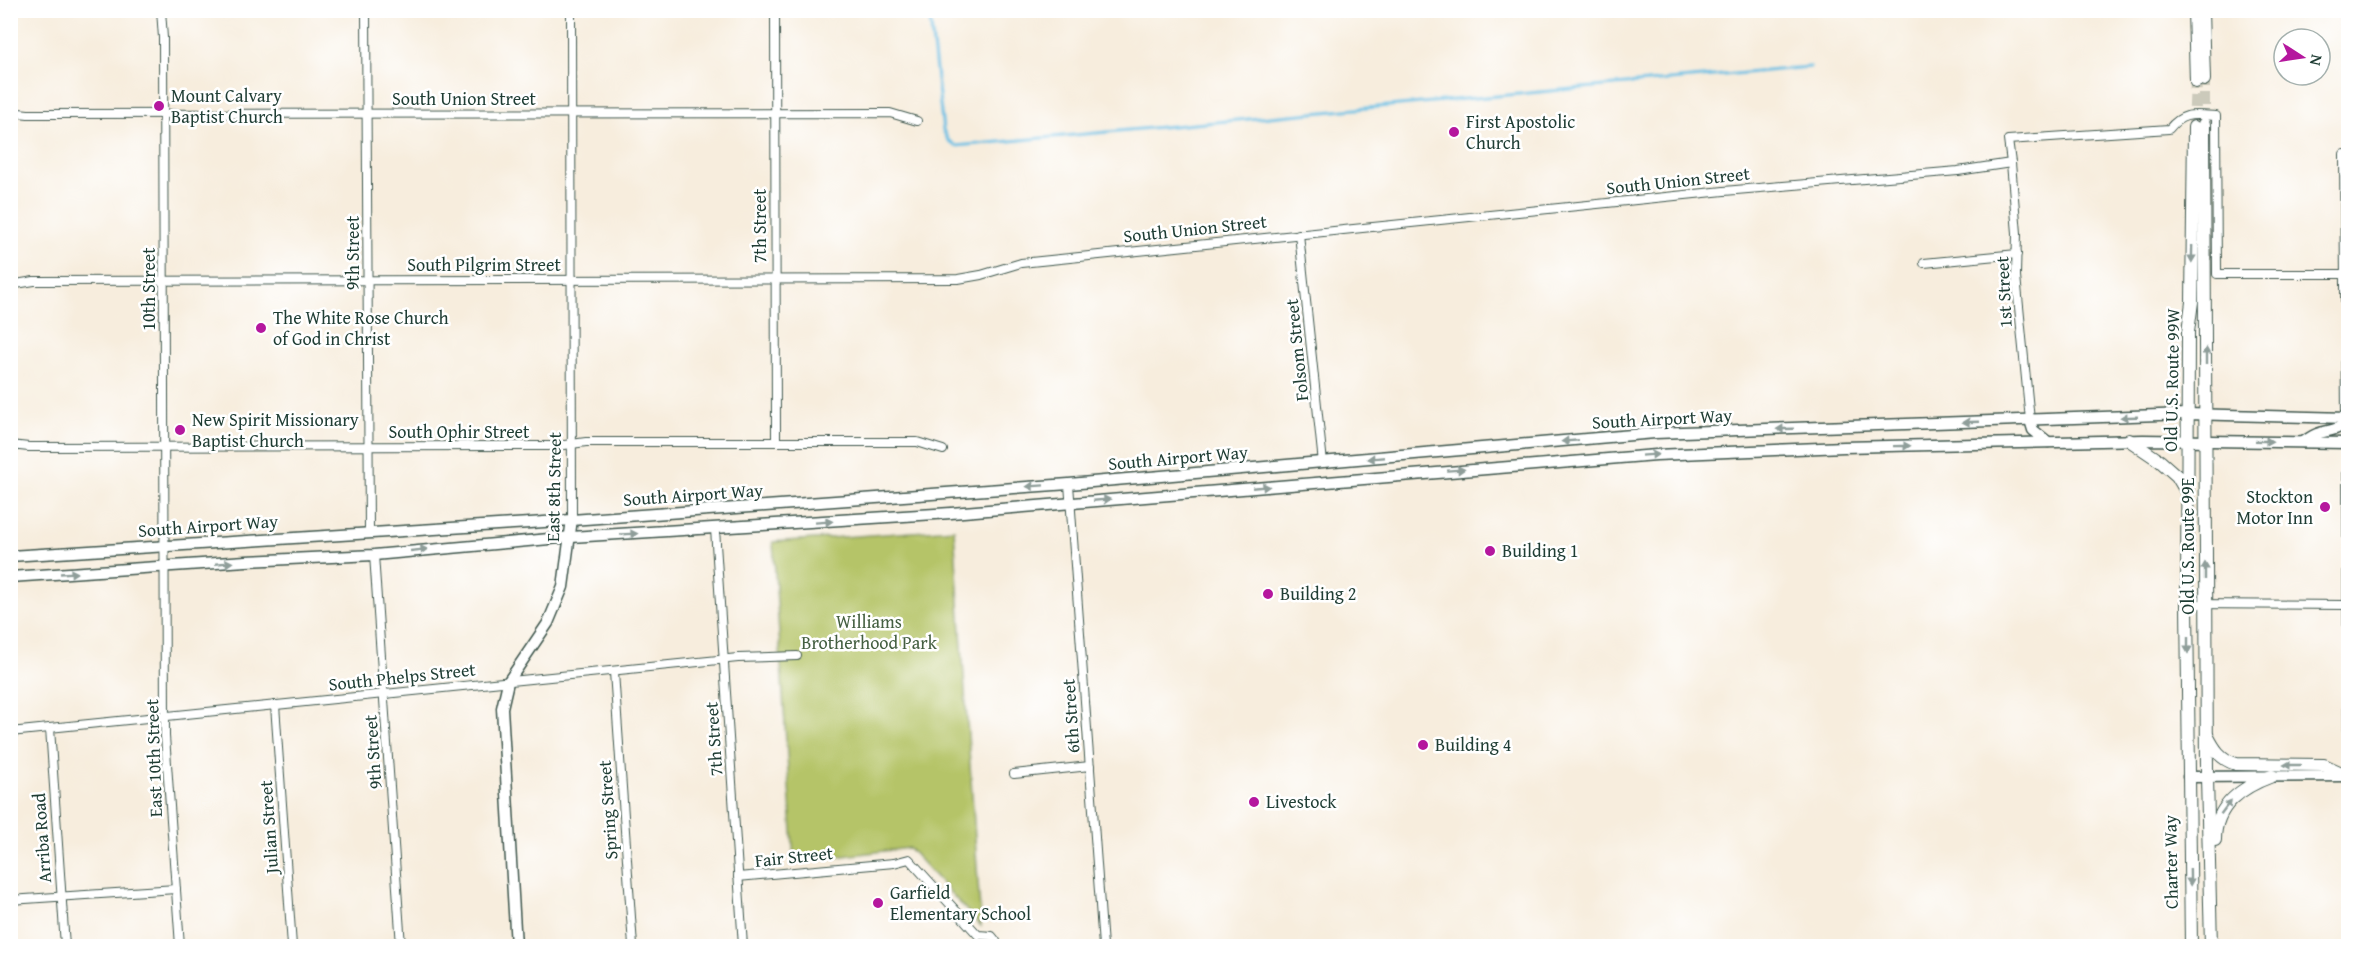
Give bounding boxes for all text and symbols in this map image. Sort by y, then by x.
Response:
north arrow [2272,27,2332,87]
text: N [2304,52,2330,68]
place label: Mount Calvary Baptist Church [171,82,283,130]
street label: South Union Street [392,85,537,112]
marker: Mount Calvary Baptist Church [152,99,166,113]
place label: First Apostolic Church [1466,108,1575,156]
marker: First Apostolic Church [1447,125,1461,139]
street label: South Union Street [1605,159,1752,201]
street label: 7th Street [746,188,773,263]
street label: South Union Street [1122,207,1269,249]
street label: 9th Street [339,215,366,290]
one-way arrow [2188,245,2197,264]
street label: 10th Street [135,247,162,331]
street label: South Pilgrim Street [407,251,561,278]
street label: 1st Street [1988,255,2019,329]
street label: Folsom Street [1278,297,1315,403]
place label: The White Rose Church of God in Christ [273,304,449,352]
street label: Old U.S. Route 99W [2157,307,2186,452]
marker: The White Rose Church of God in Christ [254,321,268,335]
one-way arrow [2201,347,2211,366]
street label: South Airport Way [1591,401,1733,436]
place label: New Spirit Missionary Baptist Church [192,406,359,454]
one-way arrow [2120,412,2139,421]
street label: South Ophir Street [389,418,530,445]
one-way arrow [1962,418,1981,427]
marker: New Spirit Missionary Baptist Church [173,423,187,437]
one-way arrow [1776,424,1795,433]
street label: East 8th Street [539,431,568,542]
one-way arrow [1560,436,1579,446]
one-way arrow [2255,436,2274,446]
street label: South Airport Way [1107,438,1249,477]
one-way arrow [1893,442,1912,451]
one-way arrow [1641,451,1660,460]
one-way arrow [1366,453,1385,463]
one-way arrow [1446,465,1465,475]
street label: South Airport Way [622,476,764,513]
street label: Old U.S. Route 99E [2174,477,2201,615]
one-way arrow [1025,482,1044,491]
one-way arrow [1252,482,1271,492]
place label: Stockton Motor Inn [2236,483,2313,531]
one-way arrow [1092,495,1111,505]
marker: Stockton Motor Inn [2318,500,2332,514]
street label: South Airport Way [137,507,279,544]
one-way arrow [814,517,833,526]
one-way arrow [619,529,638,538]
place label: Building 1 [1502,537,1578,564]
marker: Building 1 [1483,544,1497,558]
one-way arrow [409,545,428,555]
one-way arrow [215,558,234,568]
one-way arrow [2200,562,2210,581]
one-way arrow [59,568,78,578]
place label: Building 2 [1280,580,1356,607]
marker: Building 2 [1261,587,1275,601]
park label: Williams Brotherhood Park [801,608,938,656]
one-way arrow [2183,636,2192,655]
street label: South Phelps Street [327,655,477,698]
street label: 6th Street [1054,677,1087,754]
street label: East 10th Street [138,698,169,818]
street label: 7th Street [697,700,730,777]
street label: 9th Street [356,713,389,790]
place label: Building 4 [1435,731,1511,758]
marker: Building 4 [1416,738,1430,752]
street label: Spring Street [591,759,624,861]
one-way arrow [2283,760,2302,770]
street label: Julian Street [252,779,285,877]
place label: Livestock [1266,788,1337,815]
street label: Arriba Road [25,792,58,884]
marker: Livestock [1247,795,1261,809]
one-way arrow [2220,799,2232,815]
street label: Charter Way [2156,815,2185,909]
street label: Fair Street [753,839,835,874]
one-way arrow [2185,868,2195,887]
place label: Garfield Elementary School [890,879,1031,927]
marker: Garfield Elementary School [871,896,885,910]

